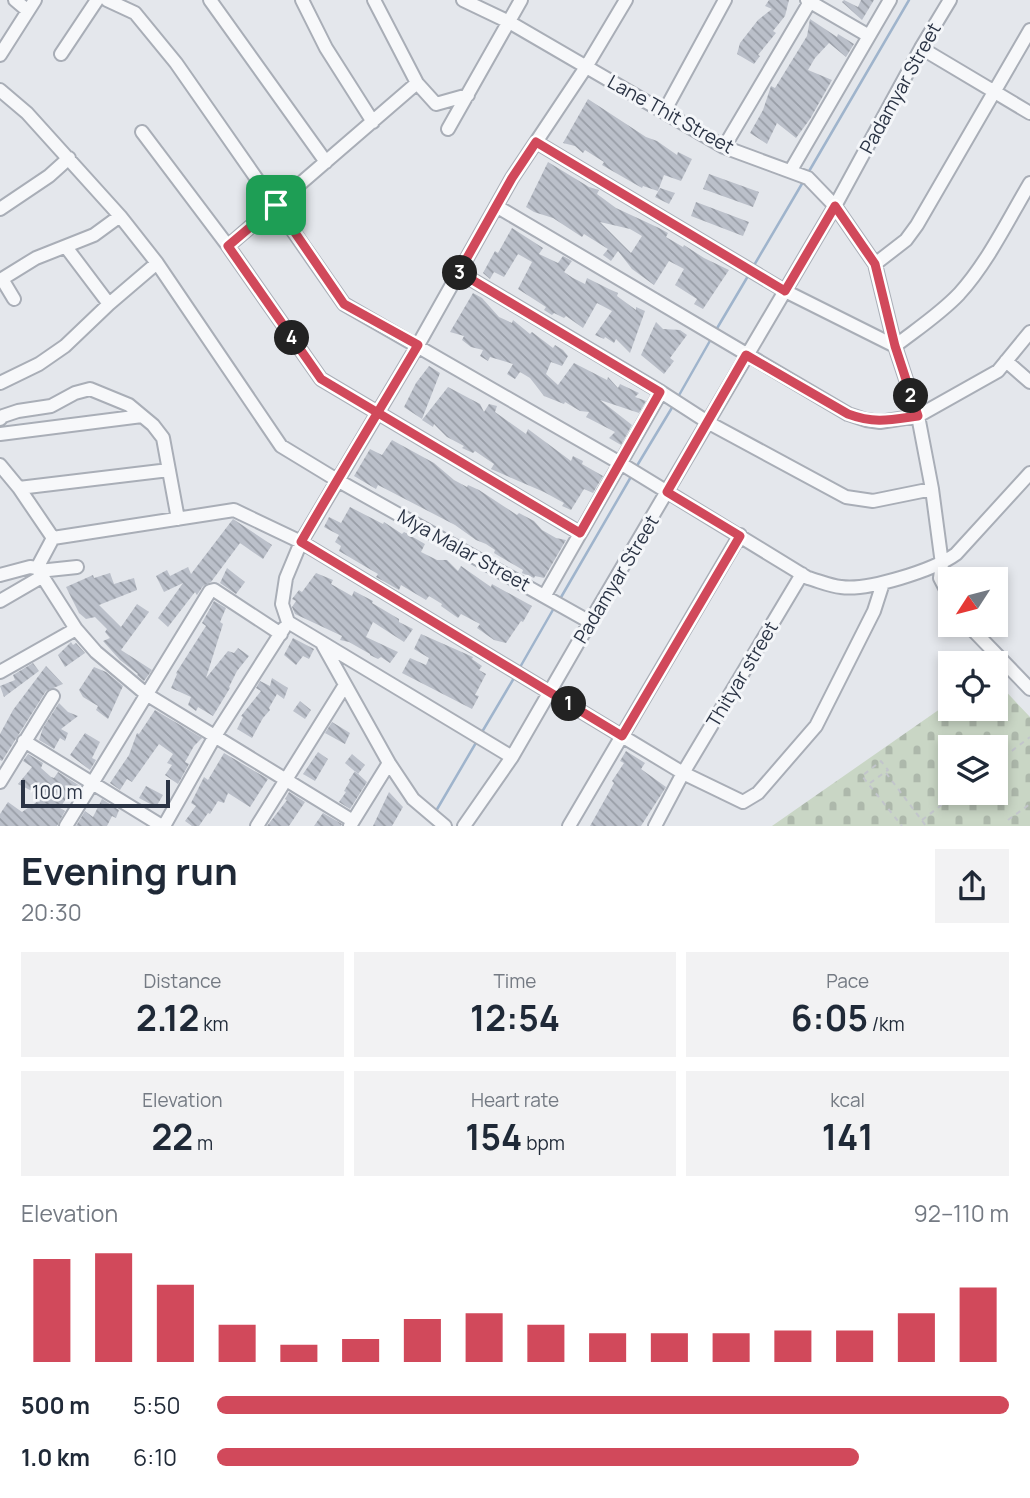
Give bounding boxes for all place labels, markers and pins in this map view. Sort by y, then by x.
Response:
pin [246,175,306,235]
pin: 3 [442,256,477,290]
pin: 4 [274,320,310,356]
pin: 2 [894,378,928,414]
pin: 1 [552,686,586,722]

